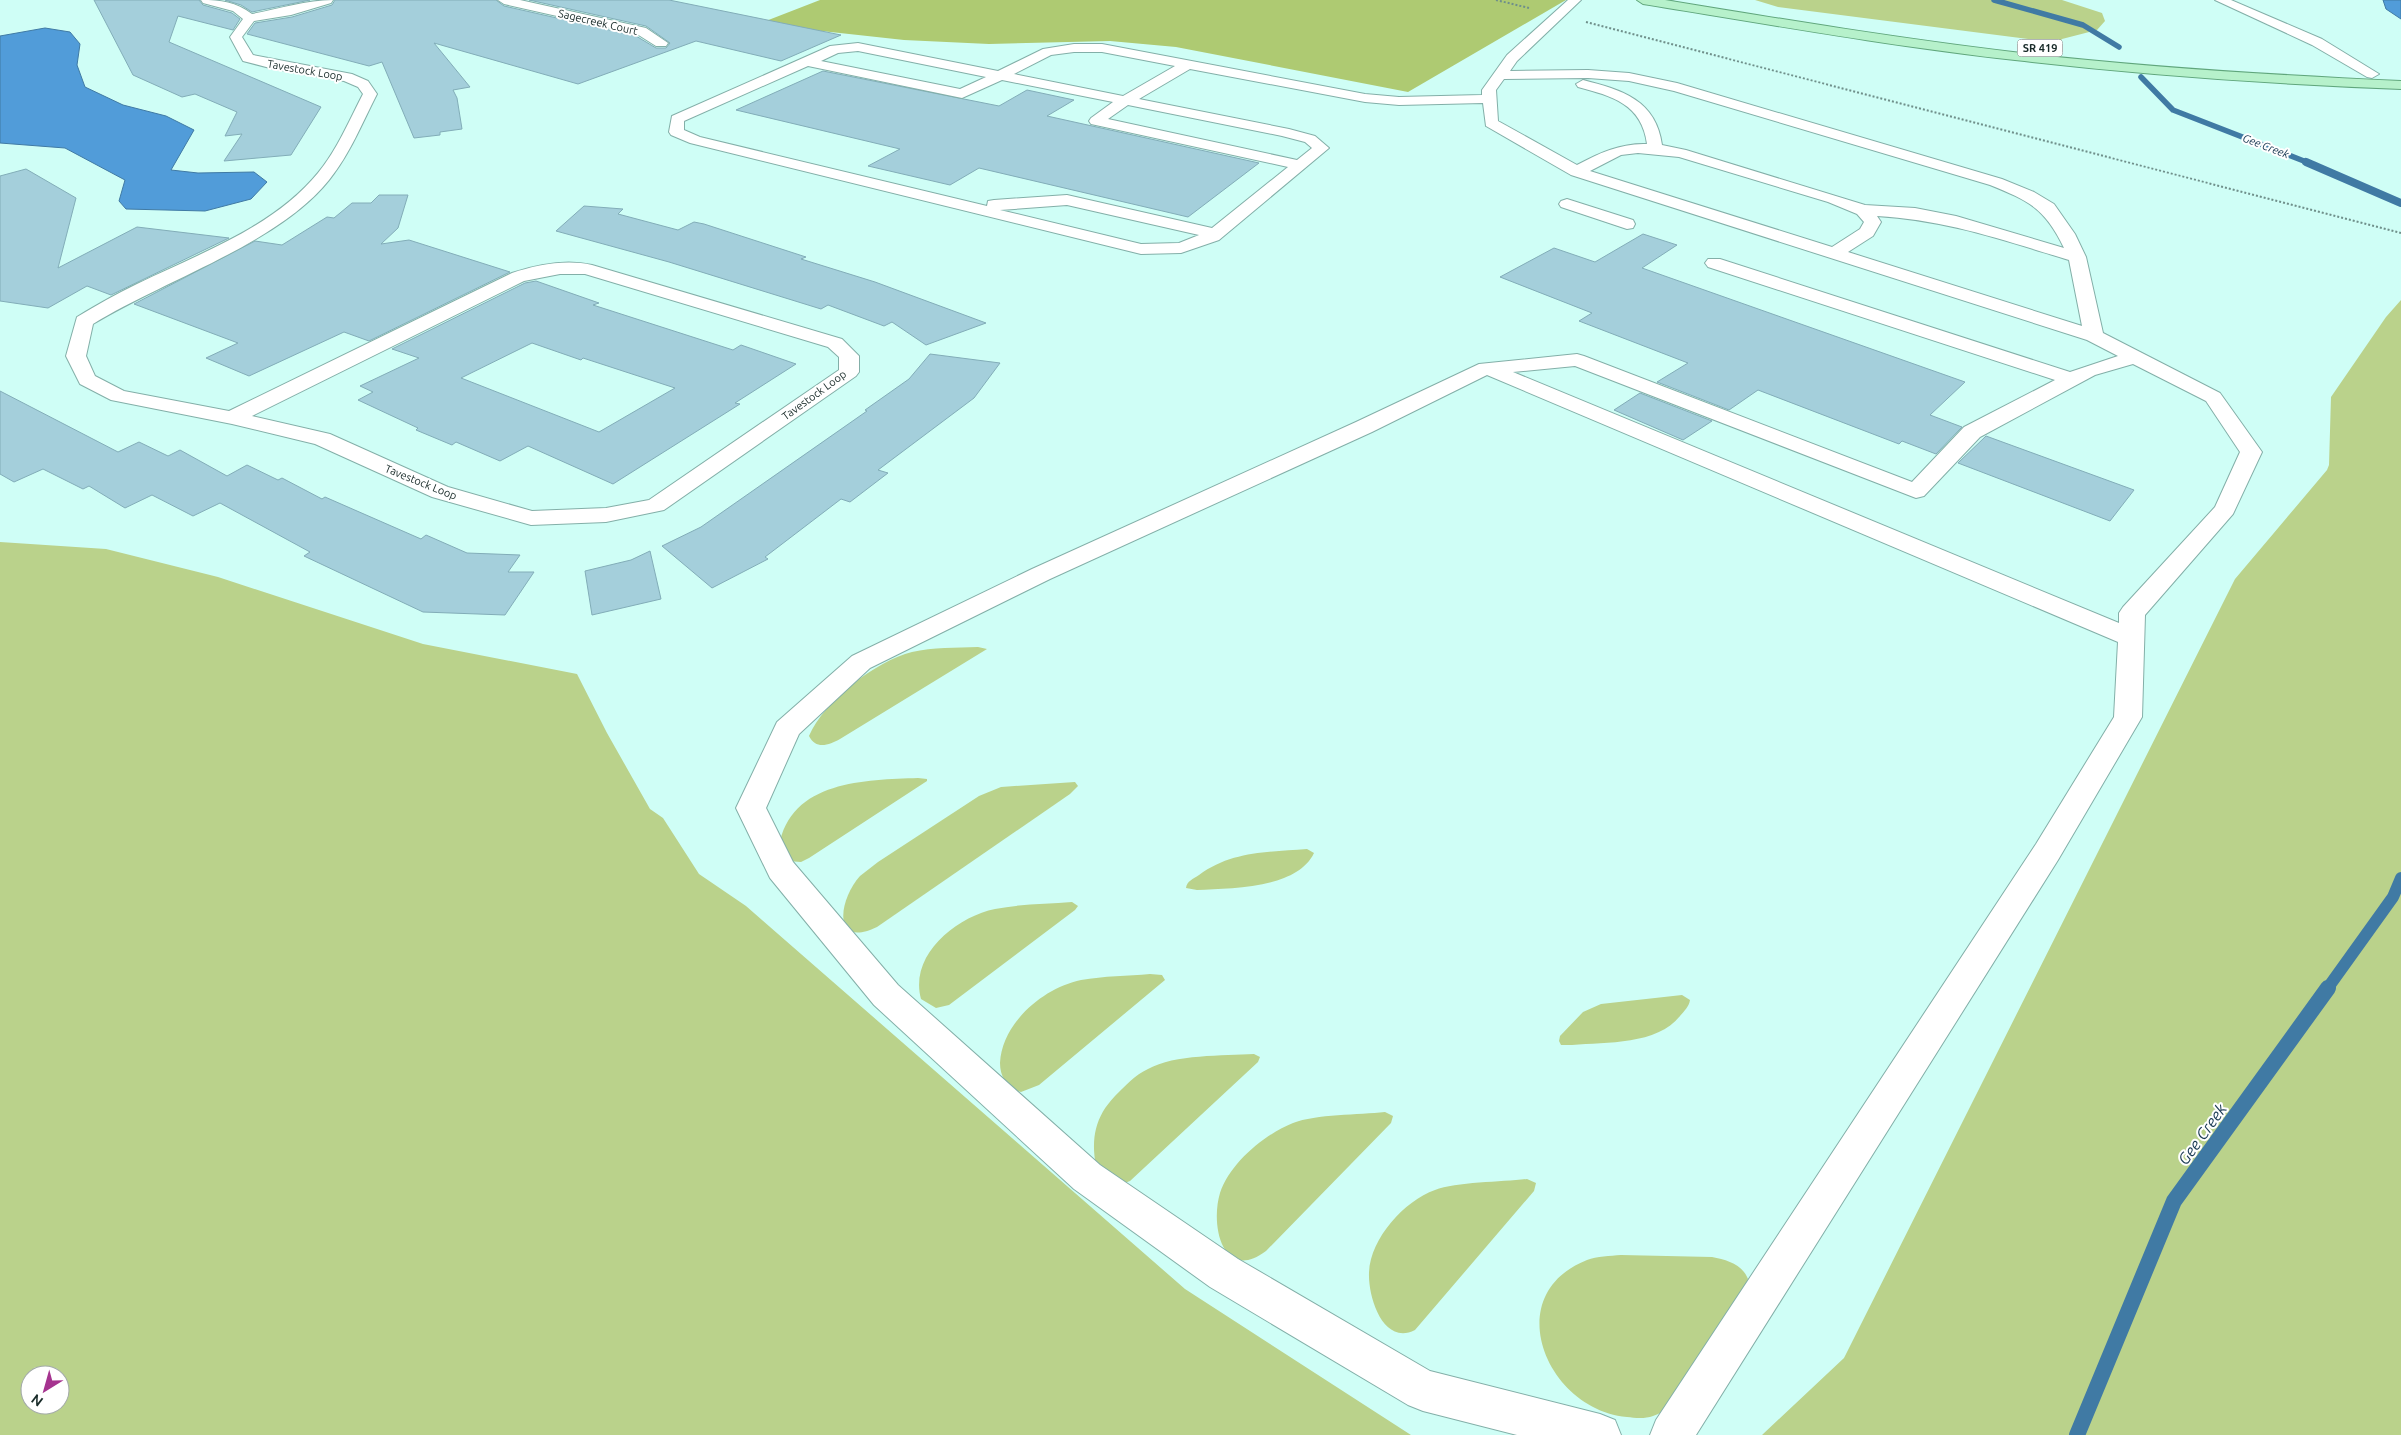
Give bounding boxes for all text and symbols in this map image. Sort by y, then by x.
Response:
street label: Sagecreek Court [557,7,640,37]
road number: SR 419 [2018,40,2062,56]
street label: Tavestock Loop [266,57,344,83]
water label: Gee Creek [2241,132,2291,160]
street label: Tavestock Loop [780,368,848,422]
street label: Tavestock Loop [383,462,459,502]
water label: Gee Creek [2174,1099,2231,1168]
north arrow [20,1365,70,1415]
text: N [28,1391,46,1410]

